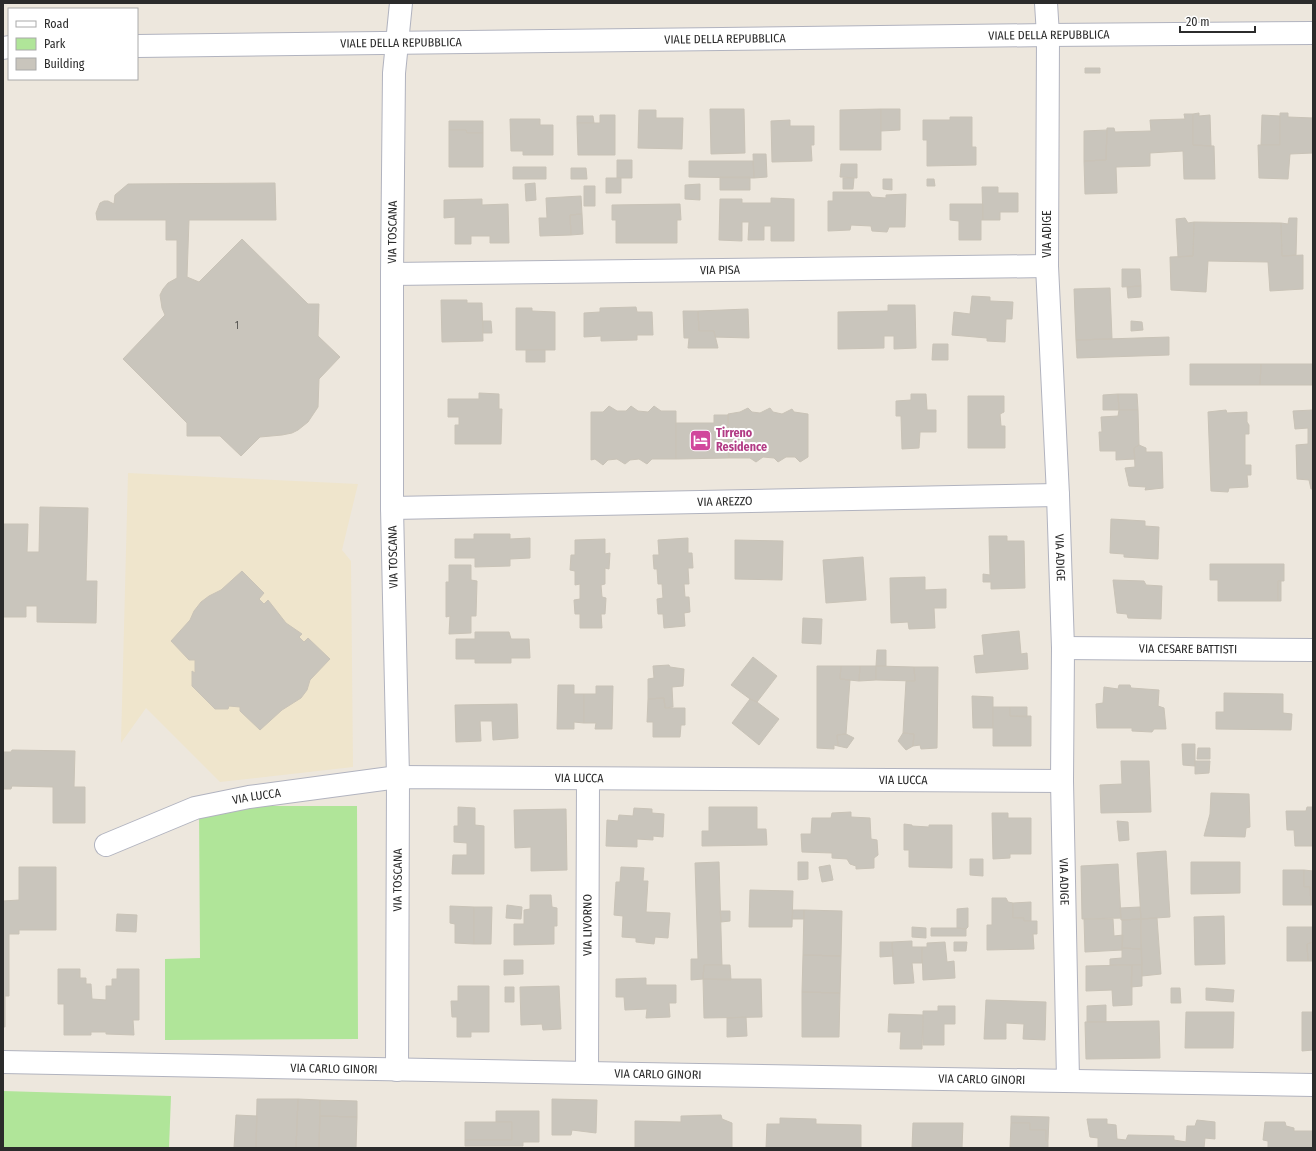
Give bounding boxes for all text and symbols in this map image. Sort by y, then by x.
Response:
legend [8,8,138,80]
scale bar [1180,8,1255,34]
text: 20 m [1186,15,1210,29]
text: Road [44,17,69,31]
street label: VIALE DELLA REPUBBLICA [988,28,1110,43]
street label: VIALE DELLA REPUBBLICA [664,31,786,47]
street label: VIALE DELLA REPUBBLICA [340,35,462,51]
text: Park [44,37,66,51]
text: Building [44,57,85,71]
street label: VIA TOSCANA [385,200,400,264]
street label: VIA ADIGE [1040,210,1054,258]
street label: VIA PISA [700,263,741,277]
house number: 1 [235,320,239,332]
place label: Tirreno Residence [716,426,767,454]
hotel icon: Tirreno Residence [687,427,713,453]
street label: VIA AREZZO [697,494,753,509]
street label: VIA TOSCANA [385,525,401,589]
street label: VIA ADIGE [1052,534,1068,582]
street label: VIA CESARE BATTISTI [1139,642,1237,656]
street label: VIA LUCCA [555,771,604,785]
street label: VIA LUCCA [879,773,928,787]
street label: VIA LUCCA [231,786,282,807]
street label: VIA TOSCANA [391,848,405,912]
street label: VIA ADIGE [1057,858,1071,906]
street label: VIA LIVORNO [580,894,595,956]
street label: VIA CARLO GINORI [290,1061,378,1077]
street label: VIA CARLO GINORI [614,1067,702,1082]
street label: VIA CARLO GINORI [938,1072,1025,1087]

